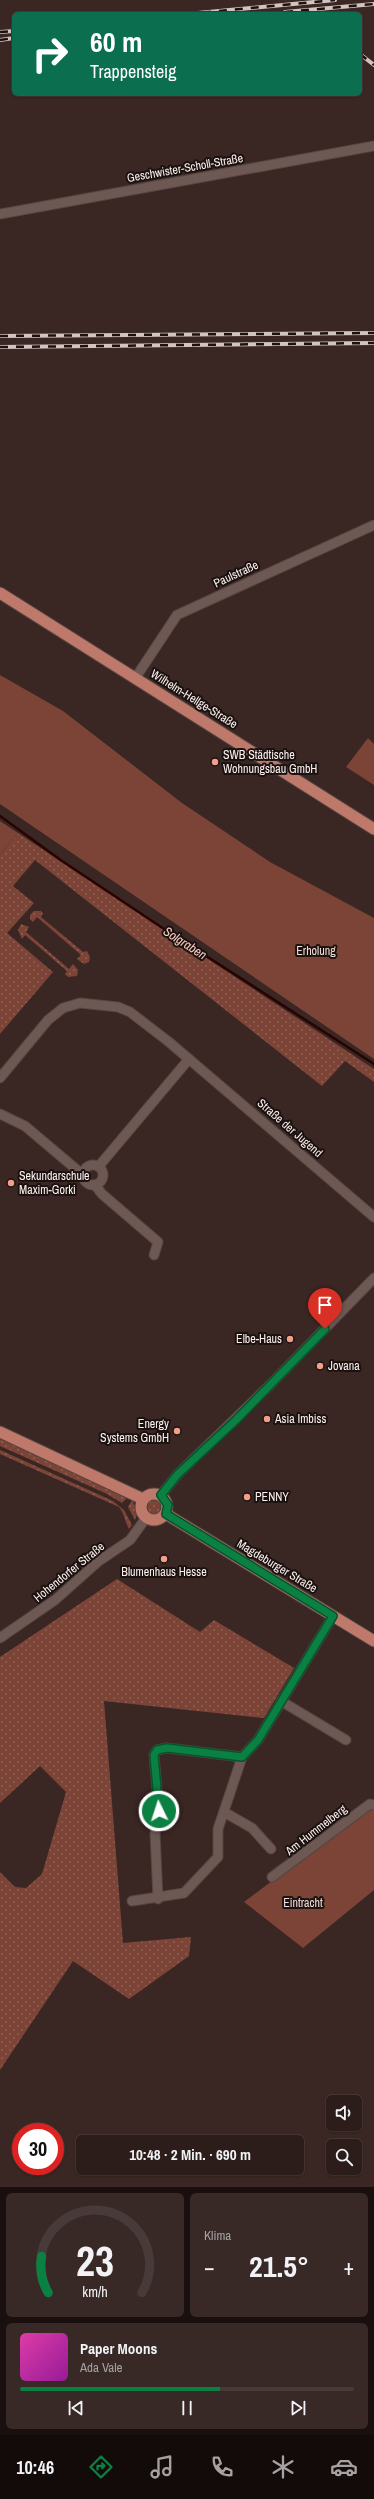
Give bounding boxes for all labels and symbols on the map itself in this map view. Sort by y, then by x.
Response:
street label: Geschwister-Scholl-Straße [126,150,244,186]
street label: Paulstraße [211,557,261,591]
street label: Wilhelm-Hellge-Straße [148,666,240,732]
place label: SWB Städtische Wohnungsbau GmbH [223,747,317,777]
marker: SWB Städtische Wohnungsbau GmbH [210,757,220,767]
water label: Solgraben [160,923,210,963]
park label: Erholung [296,943,336,959]
street label: Straße der Jugend [254,1095,326,1161]
place label: Sekundarschule Maxim-Gorki [19,1168,90,1198]
marker: Sekundarschule Maxim-Gorki [6,1178,16,1188]
pin [308,1288,342,1329]
place label: Elbe-Haus [236,1331,282,1347]
marker: Elbe-Haus [285,1334,295,1344]
place label: Jovana [328,1358,360,1374]
marker: Jovana [315,1361,325,1371]
place label: Asia Imbiss [274,1411,326,1427]
marker: Asia Imbiss [262,1414,272,1424]
place label: Energy Systems GmbH [100,1416,169,1446]
marker: Energy Systems GmbH [172,1426,182,1436]
place label: PENNY [255,1489,289,1505]
marker: PENNY [242,1492,252,1502]
street label: Magdeburger Straße [234,1536,320,1596]
street label: Hohendorfer Straße [30,1538,108,1606]
marker: Blumenhaus Hesse [159,1554,169,1564]
place label: Blumenhaus Hesse [121,1564,207,1580]
position arrow [138,1790,180,1832]
street label: Am Hummelberg [281,1801,350,1860]
park label: Eintracht [283,1895,323,1911]
speed limit sign: 30 [12,2123,64,2175]

